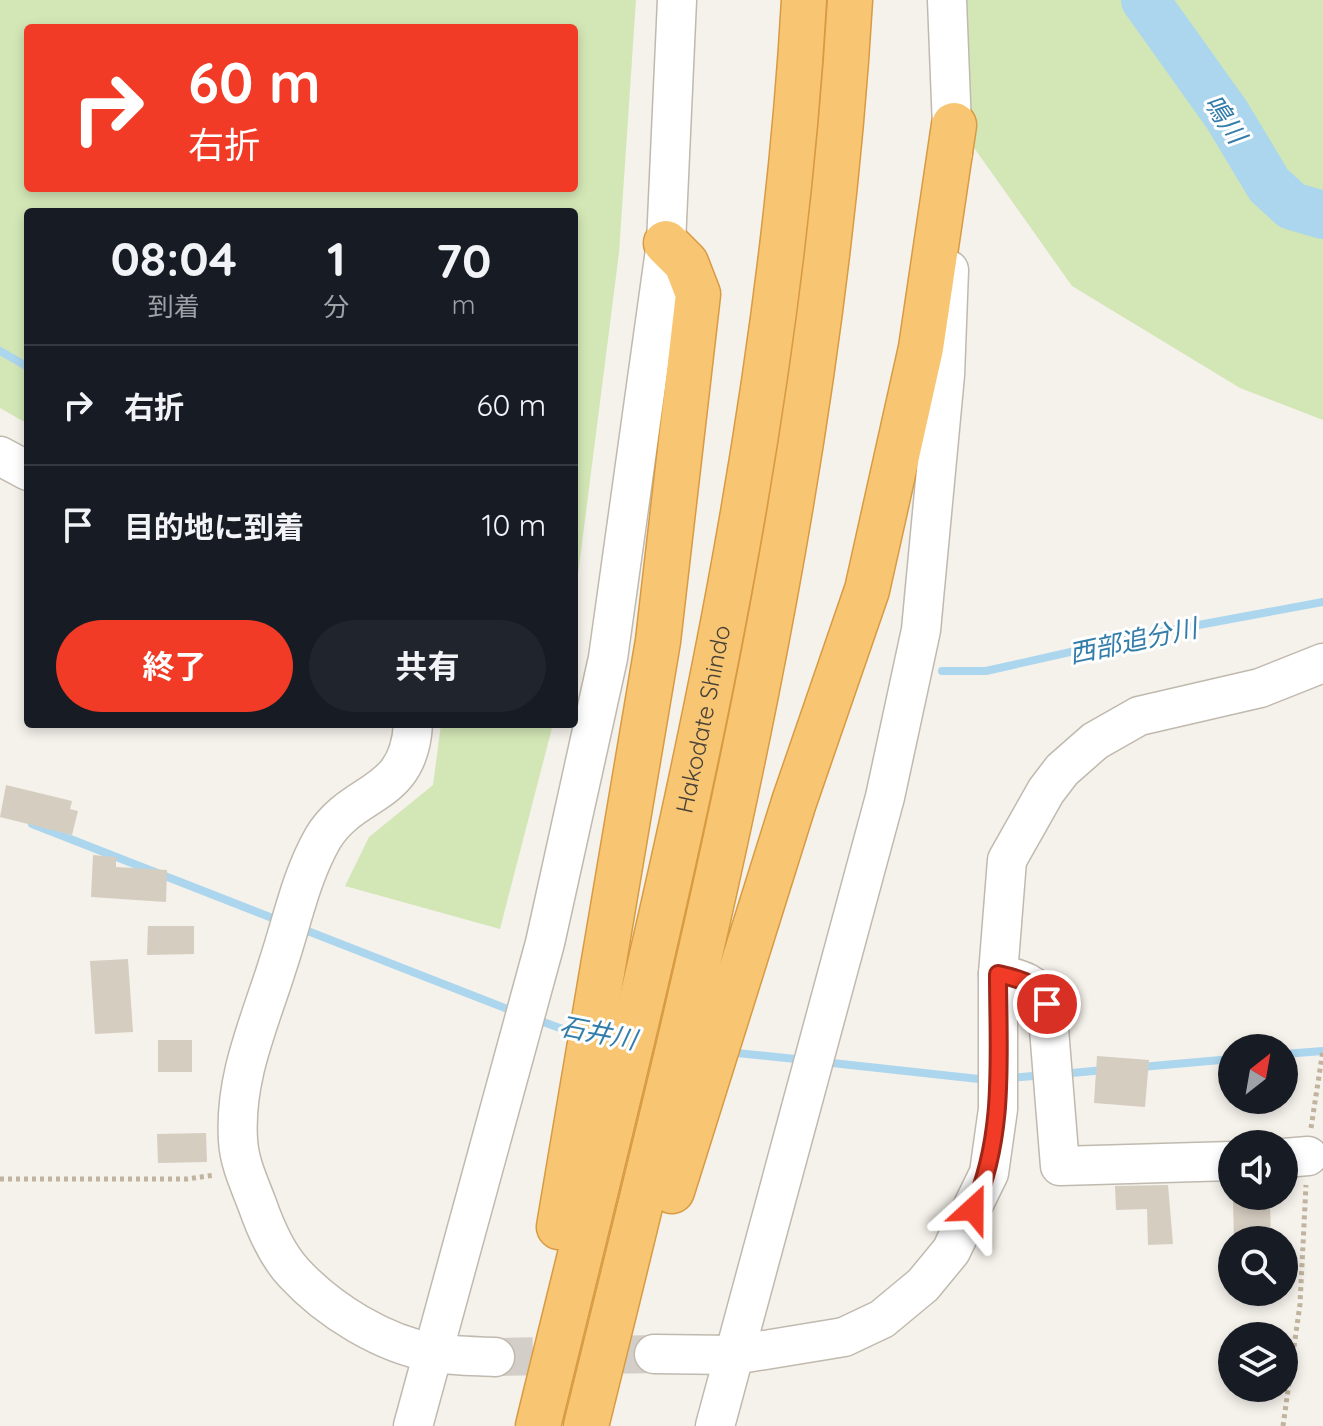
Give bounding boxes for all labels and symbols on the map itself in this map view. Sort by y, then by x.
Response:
water label: 鳴川 [1197,88,1255,152]
water label: 西部追分川 [1066,610,1203,670]
street label: Hakodate Shindo [668,623,736,816]
pin [1013,970,1081,1038]
water label: 石井川 [557,1009,642,1057]
north arrow [1218,1034,1298,1114]
position arrow [931,1167,1015,1251]

